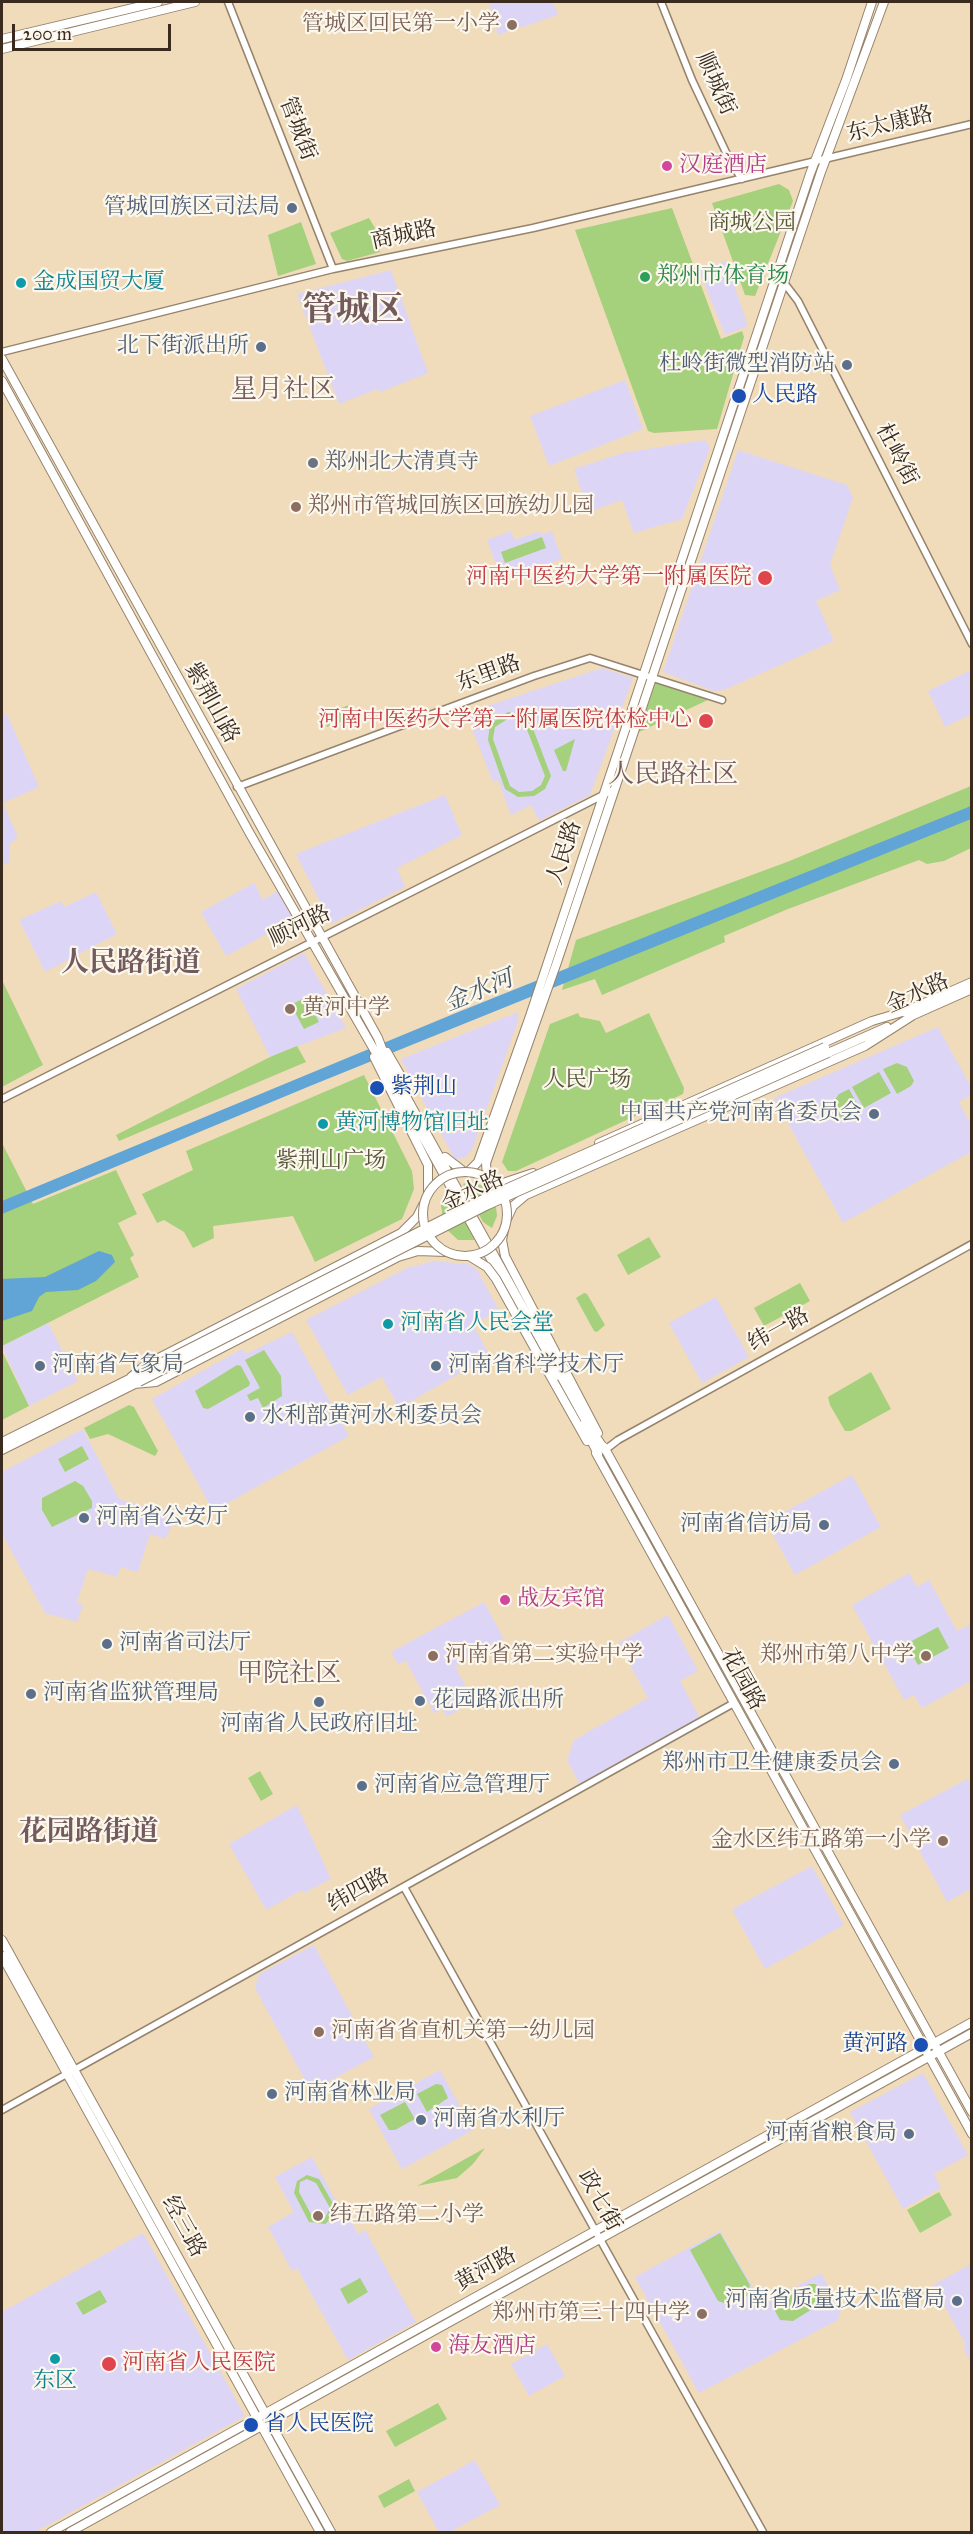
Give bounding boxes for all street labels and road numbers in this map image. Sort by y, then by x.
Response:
street label: 顺城街 [690,48,740,120]
street label: 管城街 [273,93,321,165]
street label: 东太康路 [844,102,936,148]
street label: 商城路 [369,216,439,256]
street label: 杜岭街 [869,420,923,490]
street label: 东里路 [453,650,525,698]
street label: 紫荆山路 [178,658,244,748]
street label: 人民路 [542,818,588,888]
street label: 顺河路 [265,901,335,953]
street label: 金水路 [882,969,954,1019]
street label: 金水路 [438,1166,508,1218]
street label: 纬一路 [744,1302,814,1358]
street label: 花园路 [714,1645,770,1715]
street label: 纬四路 [324,1863,394,1919]
street label: 政七街 [571,2166,627,2236]
street label: 经三路 [155,2192,211,2262]
street label: 黄河路 [451,2242,521,2298]

